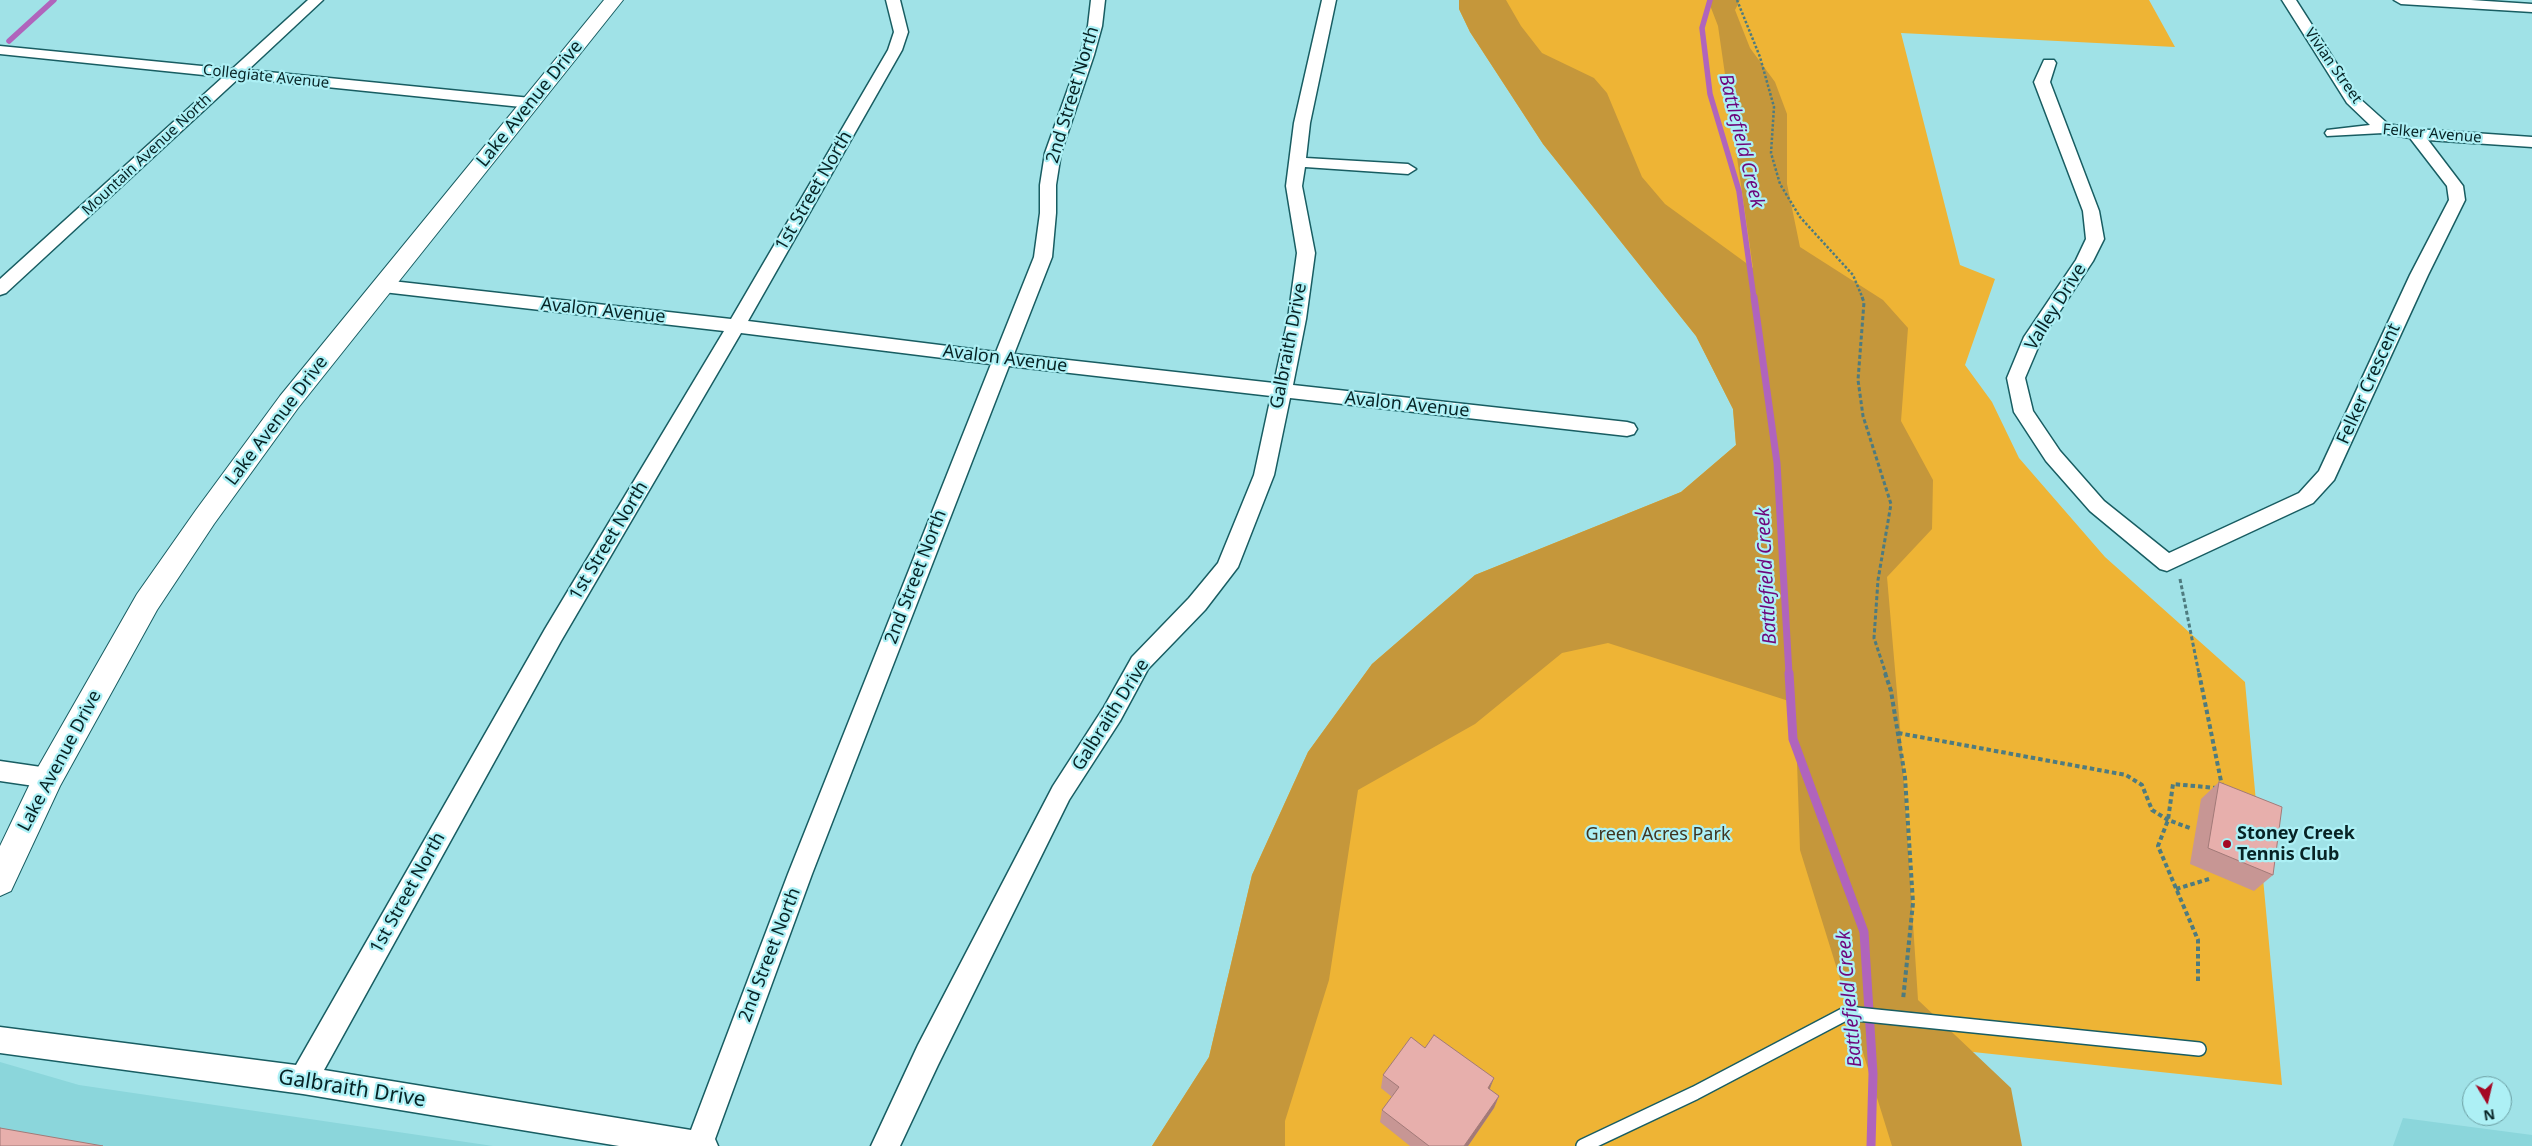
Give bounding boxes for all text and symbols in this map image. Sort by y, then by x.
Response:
street label: 2nd Street North [1042,24,1104,166]
street label: Vivian Street [2300,25,2366,107]
street label: Lake Avenue Drive [472,36,588,172]
street label: Collegiate Avenue [202,61,330,93]
water label: Battlefield Creek [1713,72,1769,210]
street label: Mountain Avenue North [79,90,215,220]
street label: Felker Avenue [2382,121,2482,147]
street label: 1st Street North [771,127,857,255]
street label: Valley Drive [2021,260,2091,354]
street label: Galbraith Drive [1266,281,1312,411]
street label: Avalon Avenue [540,294,666,328]
street label: Felker Crescent [2333,320,2405,448]
street label: Avalon Avenue [942,341,1068,377]
street label: Lake Avenue Drive [221,352,333,490]
street label: Avalon Avenue [1344,388,1470,422]
street label: 1st Street North [565,478,653,604]
street label: 2nd Street North [881,507,951,647]
water label: Battlefield Creek [1752,507,1782,645]
street label: Galbraith Drive [1068,655,1154,775]
street label: Lake Avenue Drive [14,687,106,835]
place label: Stoney Creek Tennis Club [2237,823,2355,866]
park label: Green Acres Park [1586,824,1730,846]
street label: 1st Street North [366,829,450,957]
marker: Stoney Creek Tennis Club [2221,838,2233,850]
street label: 2nd Street North [735,885,805,1025]
water label: Battlefield Creek [1833,930,1867,1068]
street label: Galbraith Drive [277,1065,427,1113]
north arrow [2462,1076,2512,1126]
text: N [2482,1105,2496,1126]

